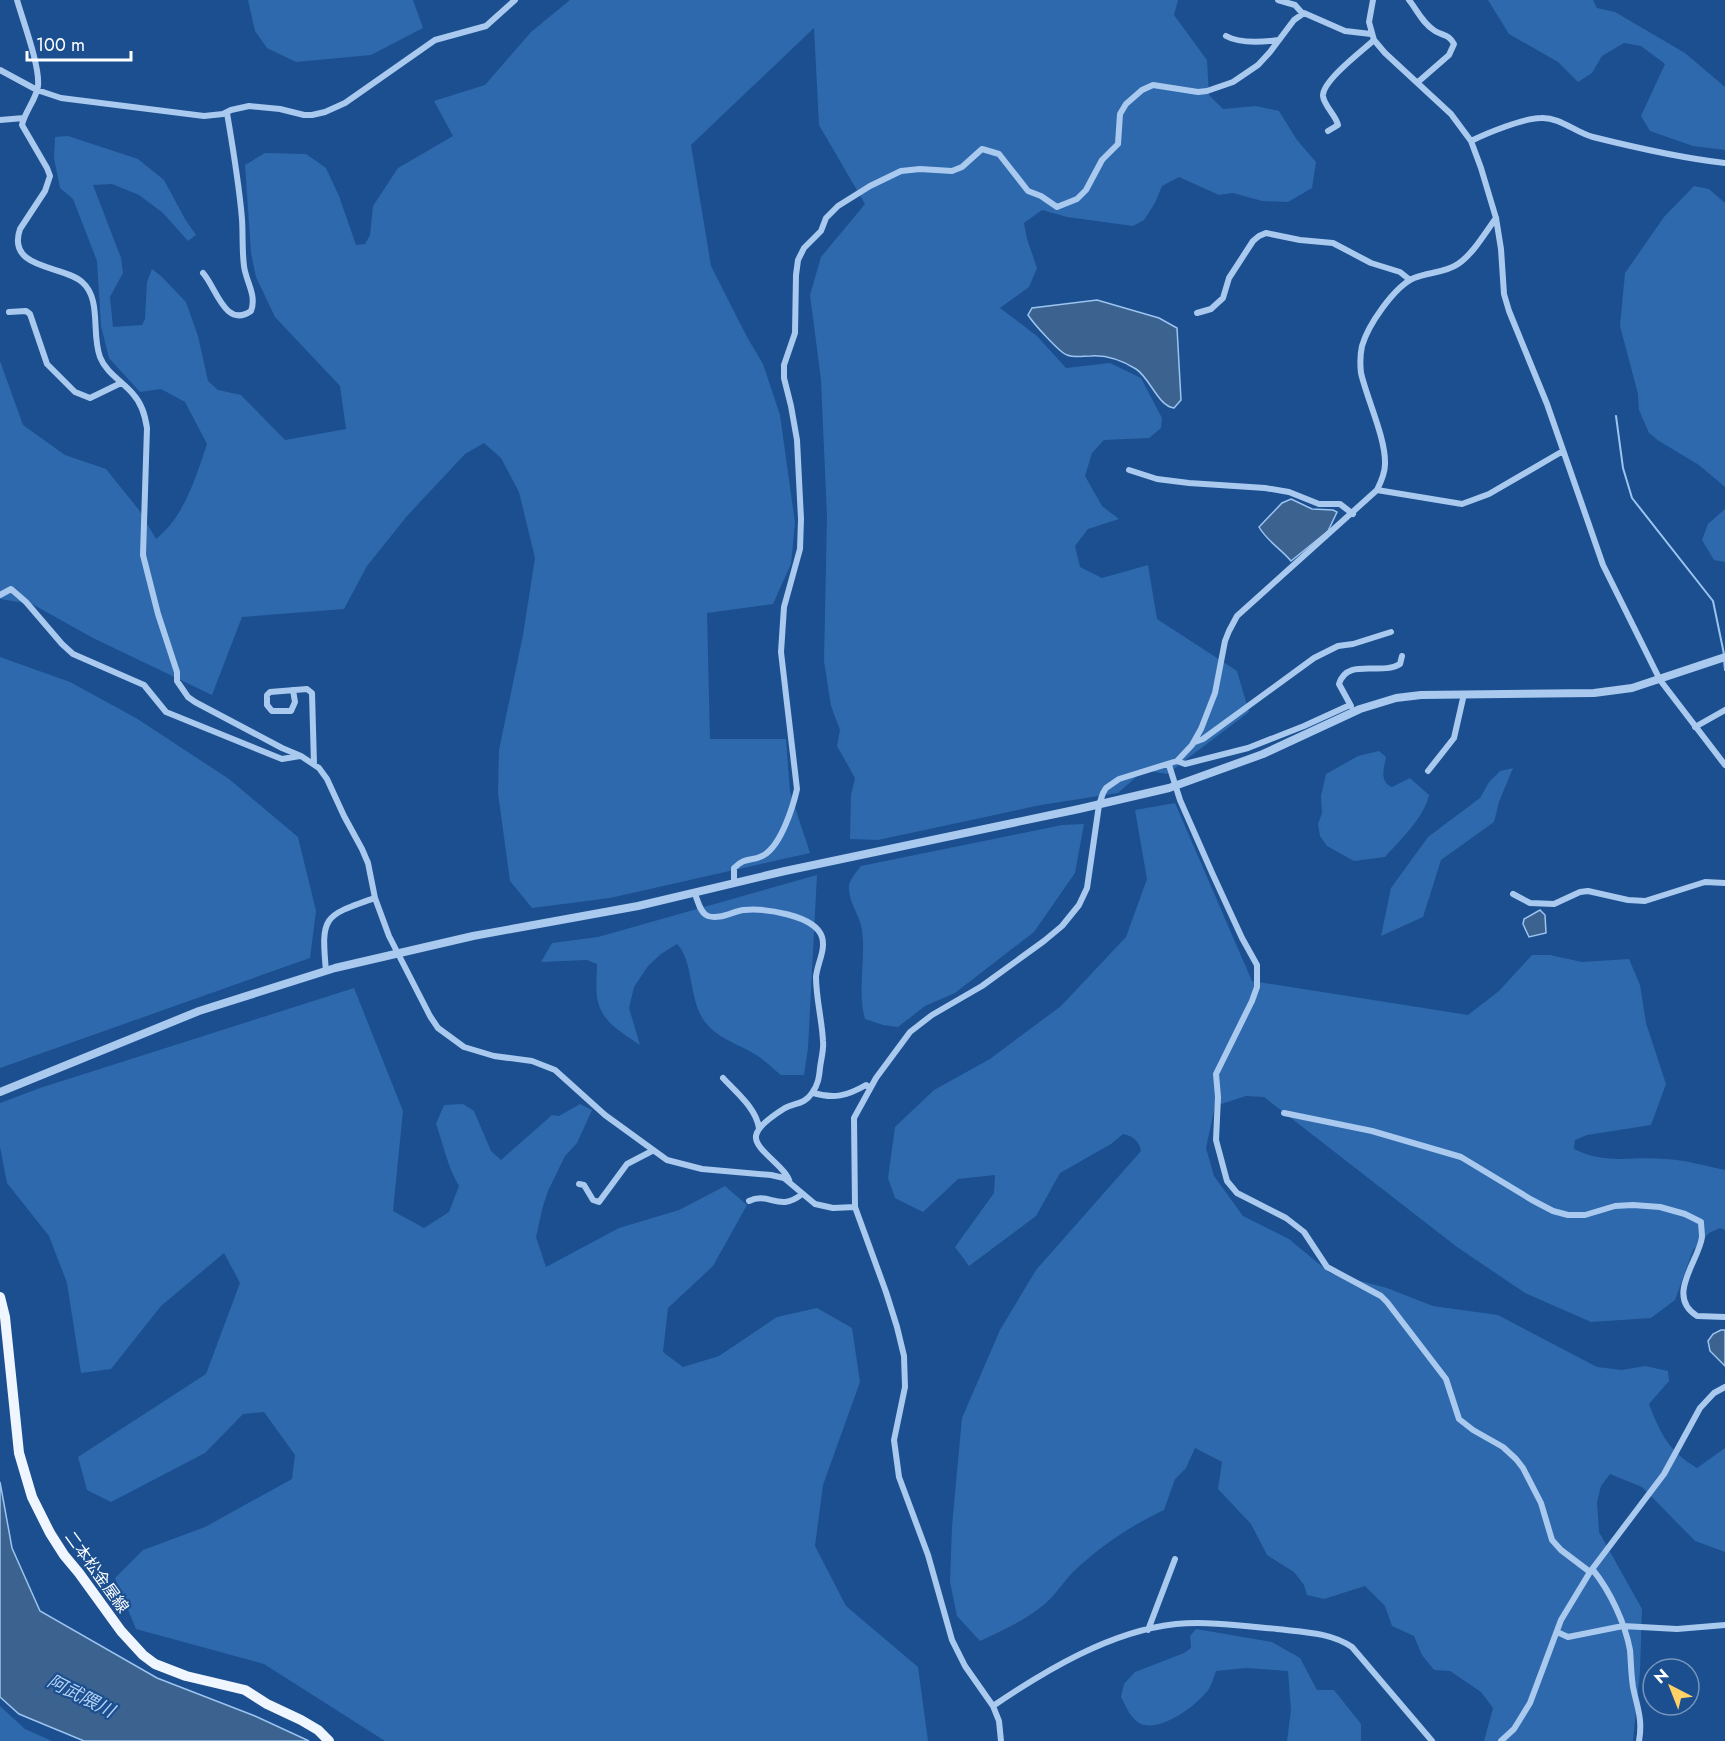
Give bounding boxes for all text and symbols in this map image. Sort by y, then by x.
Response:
scale bar [27,24,130,62]
text: 100 m [36,32,85,58]
street label: 二本松金屋線 [59,1526,135,1618]
north arrow [1641,1657,1701,1717]
text: N [1649,1663,1674,1689]
water label: 阿武隈川 [43,1668,121,1725]

